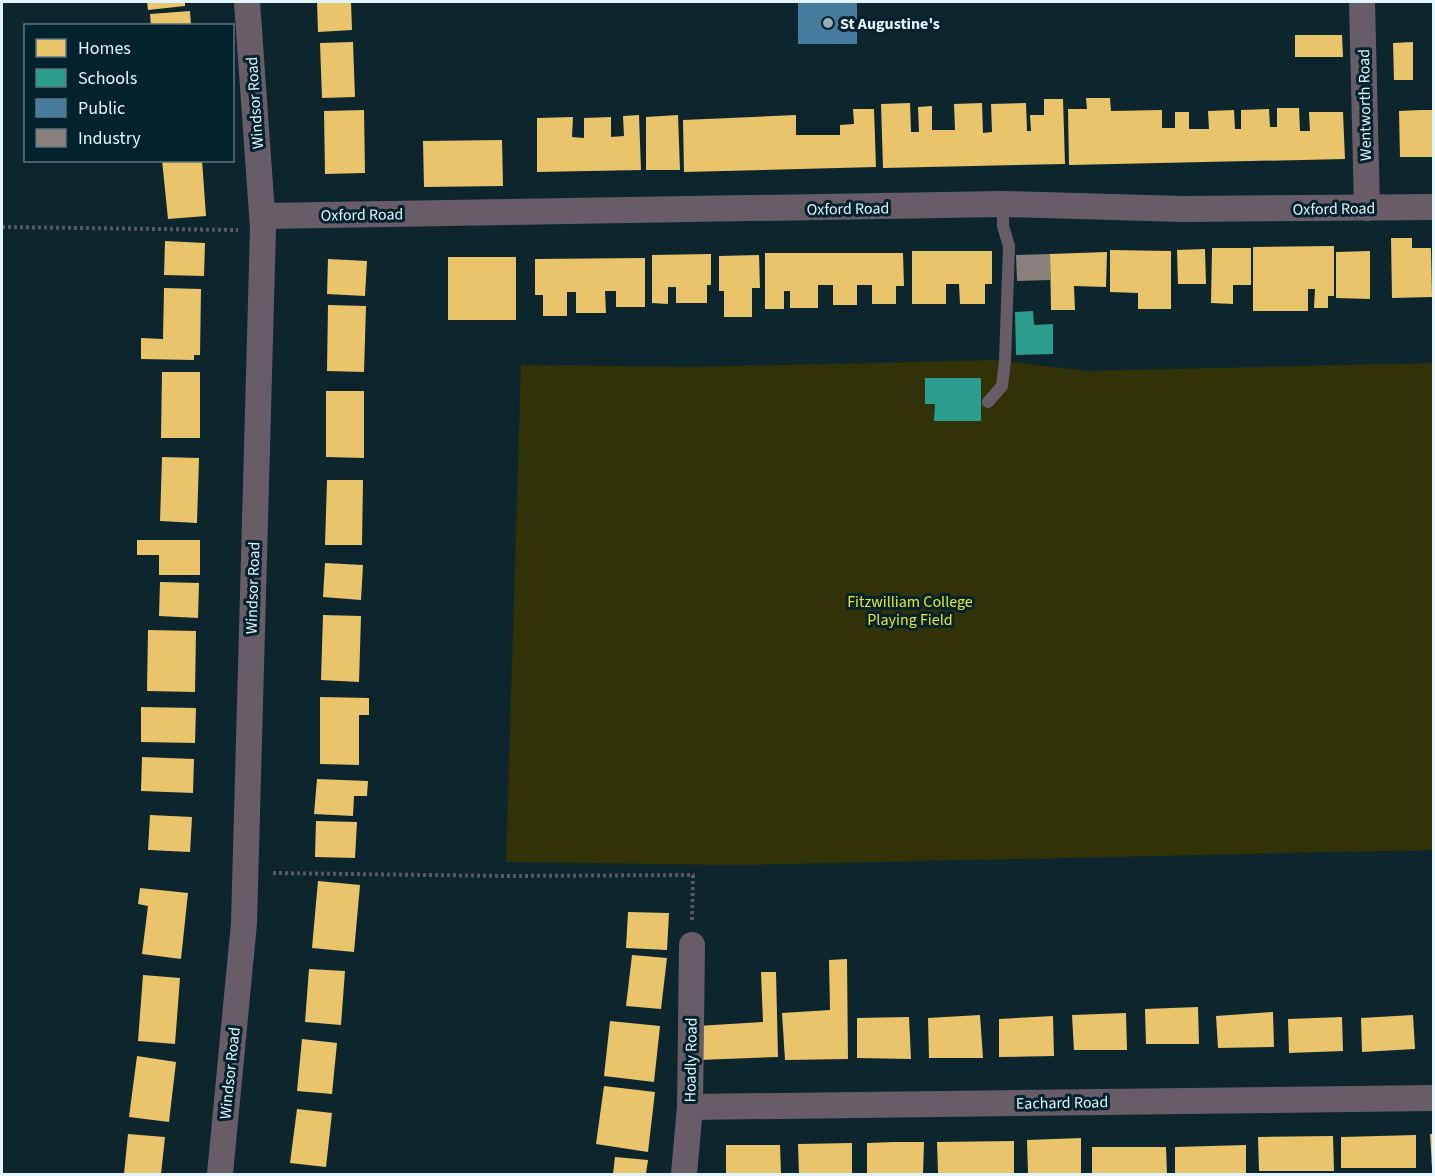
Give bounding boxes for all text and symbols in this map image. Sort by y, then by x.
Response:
place label: St Augustine's [840,13,940,35]
marker: St Augustine's [821,16,835,30]
legend [24,24,234,162]
text: Homes [78,36,131,61]
street label: Wentworth Road [1353,49,1377,161]
street label: Windsor Road [241,56,269,150]
text: Schools [78,66,137,91]
text: Public [78,96,125,121]
text: Industry [78,126,141,151]
street label: Oxford Road [807,197,889,221]
street label: Oxford Road [1293,197,1375,221]
street label: Oxford Road [321,203,403,227]
street label: Windsor Road [240,541,266,635]
park label: Fitzwilliam College Playing Field [847,591,973,631]
street label: Hoadly Road [679,1017,703,1103]
street label: Windsor Road [214,1026,246,1120]
street label: Eachard Road [1016,1091,1108,1115]

